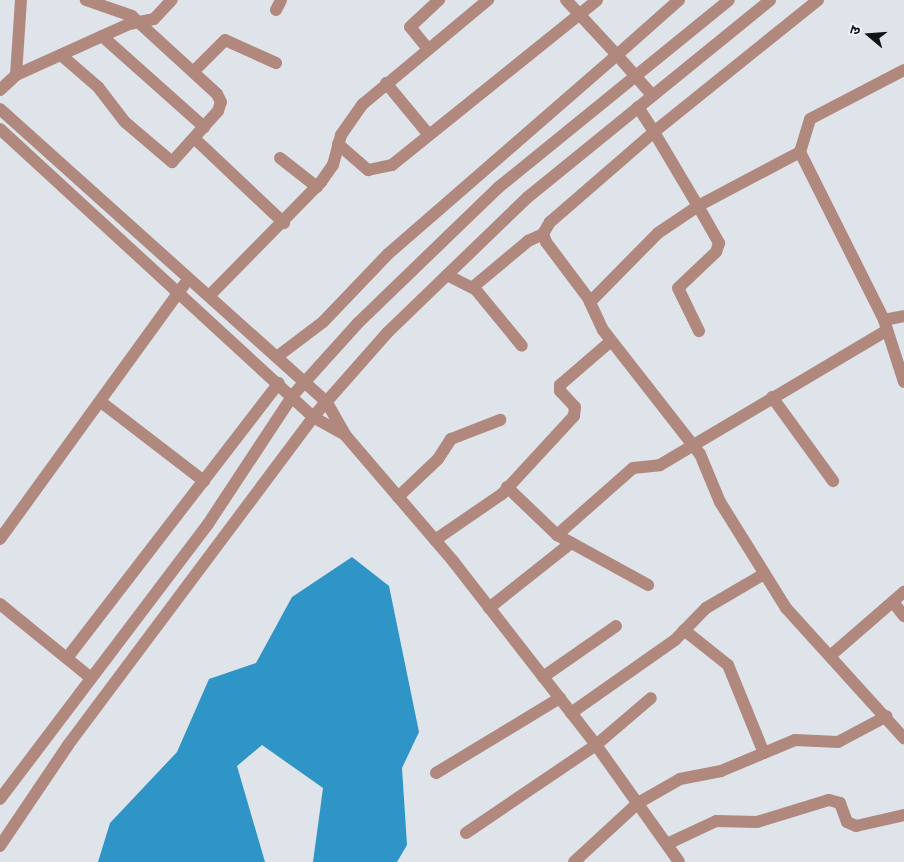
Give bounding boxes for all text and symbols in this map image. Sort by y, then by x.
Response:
north arrow [844,10,894,60]
text: उ [845,24,865,37]

